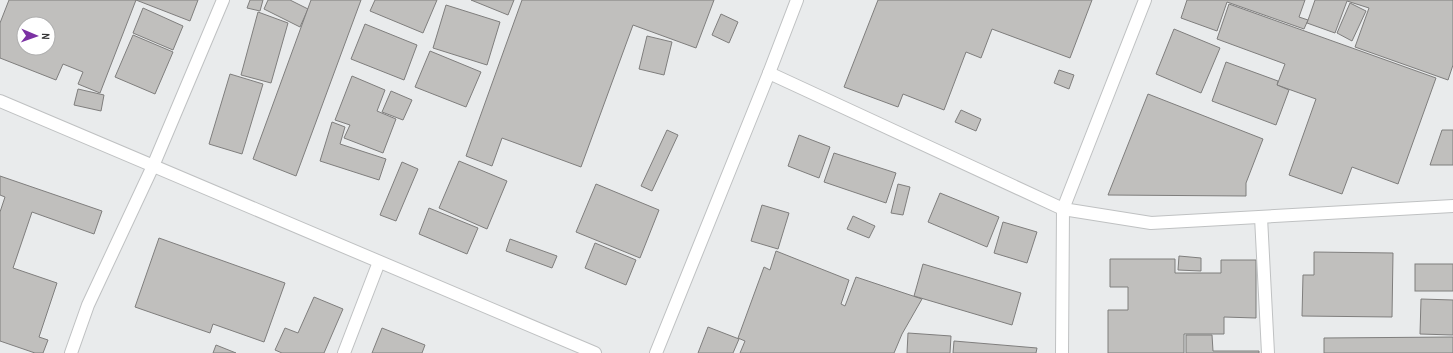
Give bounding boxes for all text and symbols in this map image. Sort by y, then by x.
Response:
north arrow [16,16,56,56]
text: N [39,33,53,40]

